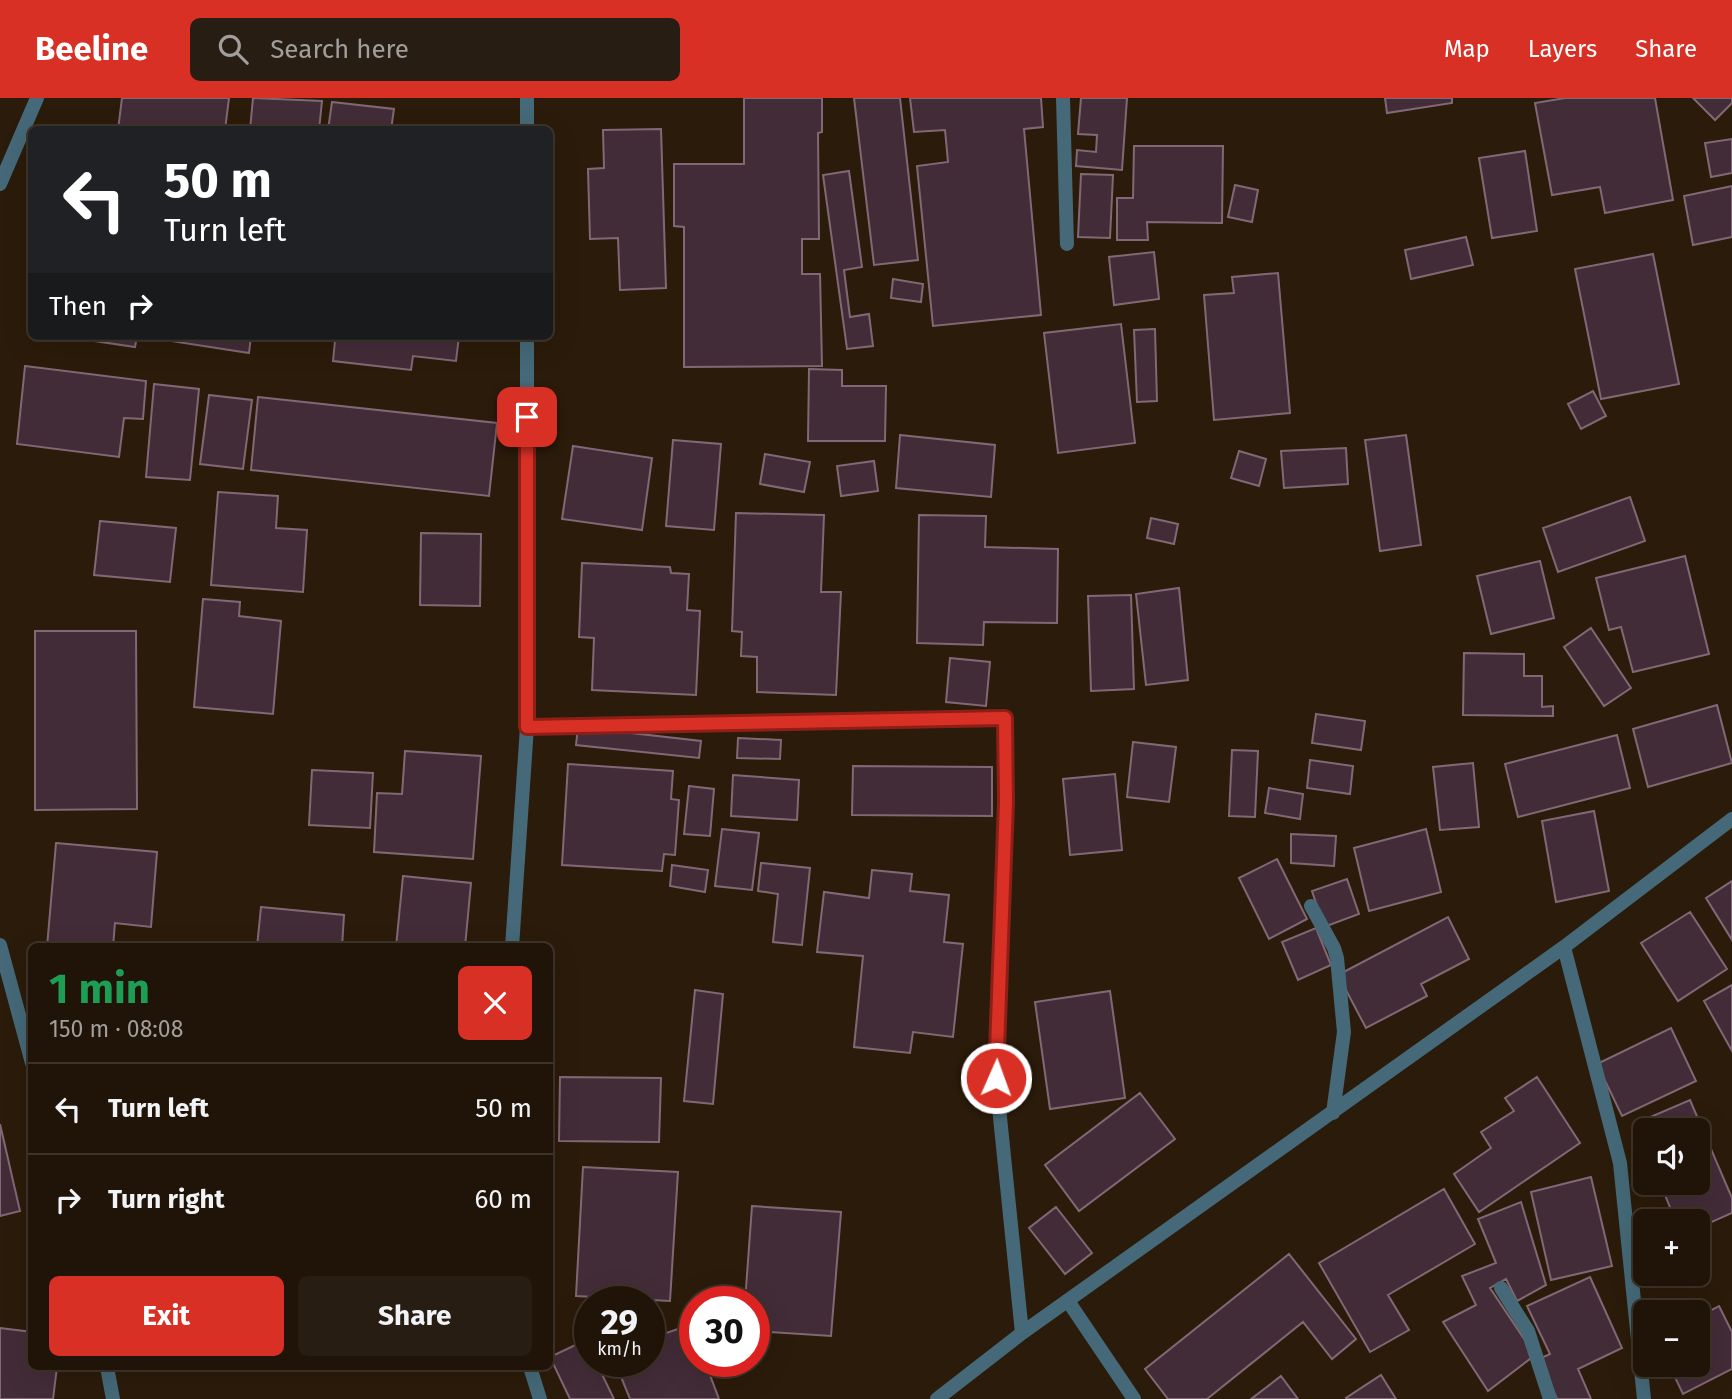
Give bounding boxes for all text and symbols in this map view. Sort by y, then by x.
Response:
search box [190,18,680,81]
text: Beeline [35,29,148,69]
icon: search [214,30,252,68]
text: Search here [270,34,409,65]
text: Map [1444,35,1490,63]
text: Layers [1528,35,1597,63]
text: Share [1635,35,1697,63]
text: 50 m [164,151,272,210]
icon: left [49,154,140,245]
text: Turn left [164,211,286,249]
icon: right [121,287,159,325]
text: Then [49,291,107,322]
pin [497,387,557,447]
icon: arrive [508,398,546,436]
text: 1 min [49,964,150,1014]
button: close [458,966,532,1040]
text: 150 m · 08:08 [49,1015,183,1043]
position arrow [959,1041,1033,1115]
icon: left [49,1090,87,1128]
text: Turn left [108,1093,209,1124]
text: 50 m [475,1093,532,1124]
map controls [1633,1118,1710,1377]
button: sound [1633,1118,1710,1195]
icon: right [49,1181,87,1219]
text: Turn right [108,1184,225,1215]
text: 60 m [474,1184,532,1215]
button: + [1633,1209,1710,1286]
button: Exit [49,1276,284,1356]
button: Share [298,1276,532,1356]
speed limit sign: 30 [679,1286,770,1377]
button: − [1633,1300,1710,1377]
text: 29 [601,1301,638,1343]
text: km/h [597,1338,642,1360]

